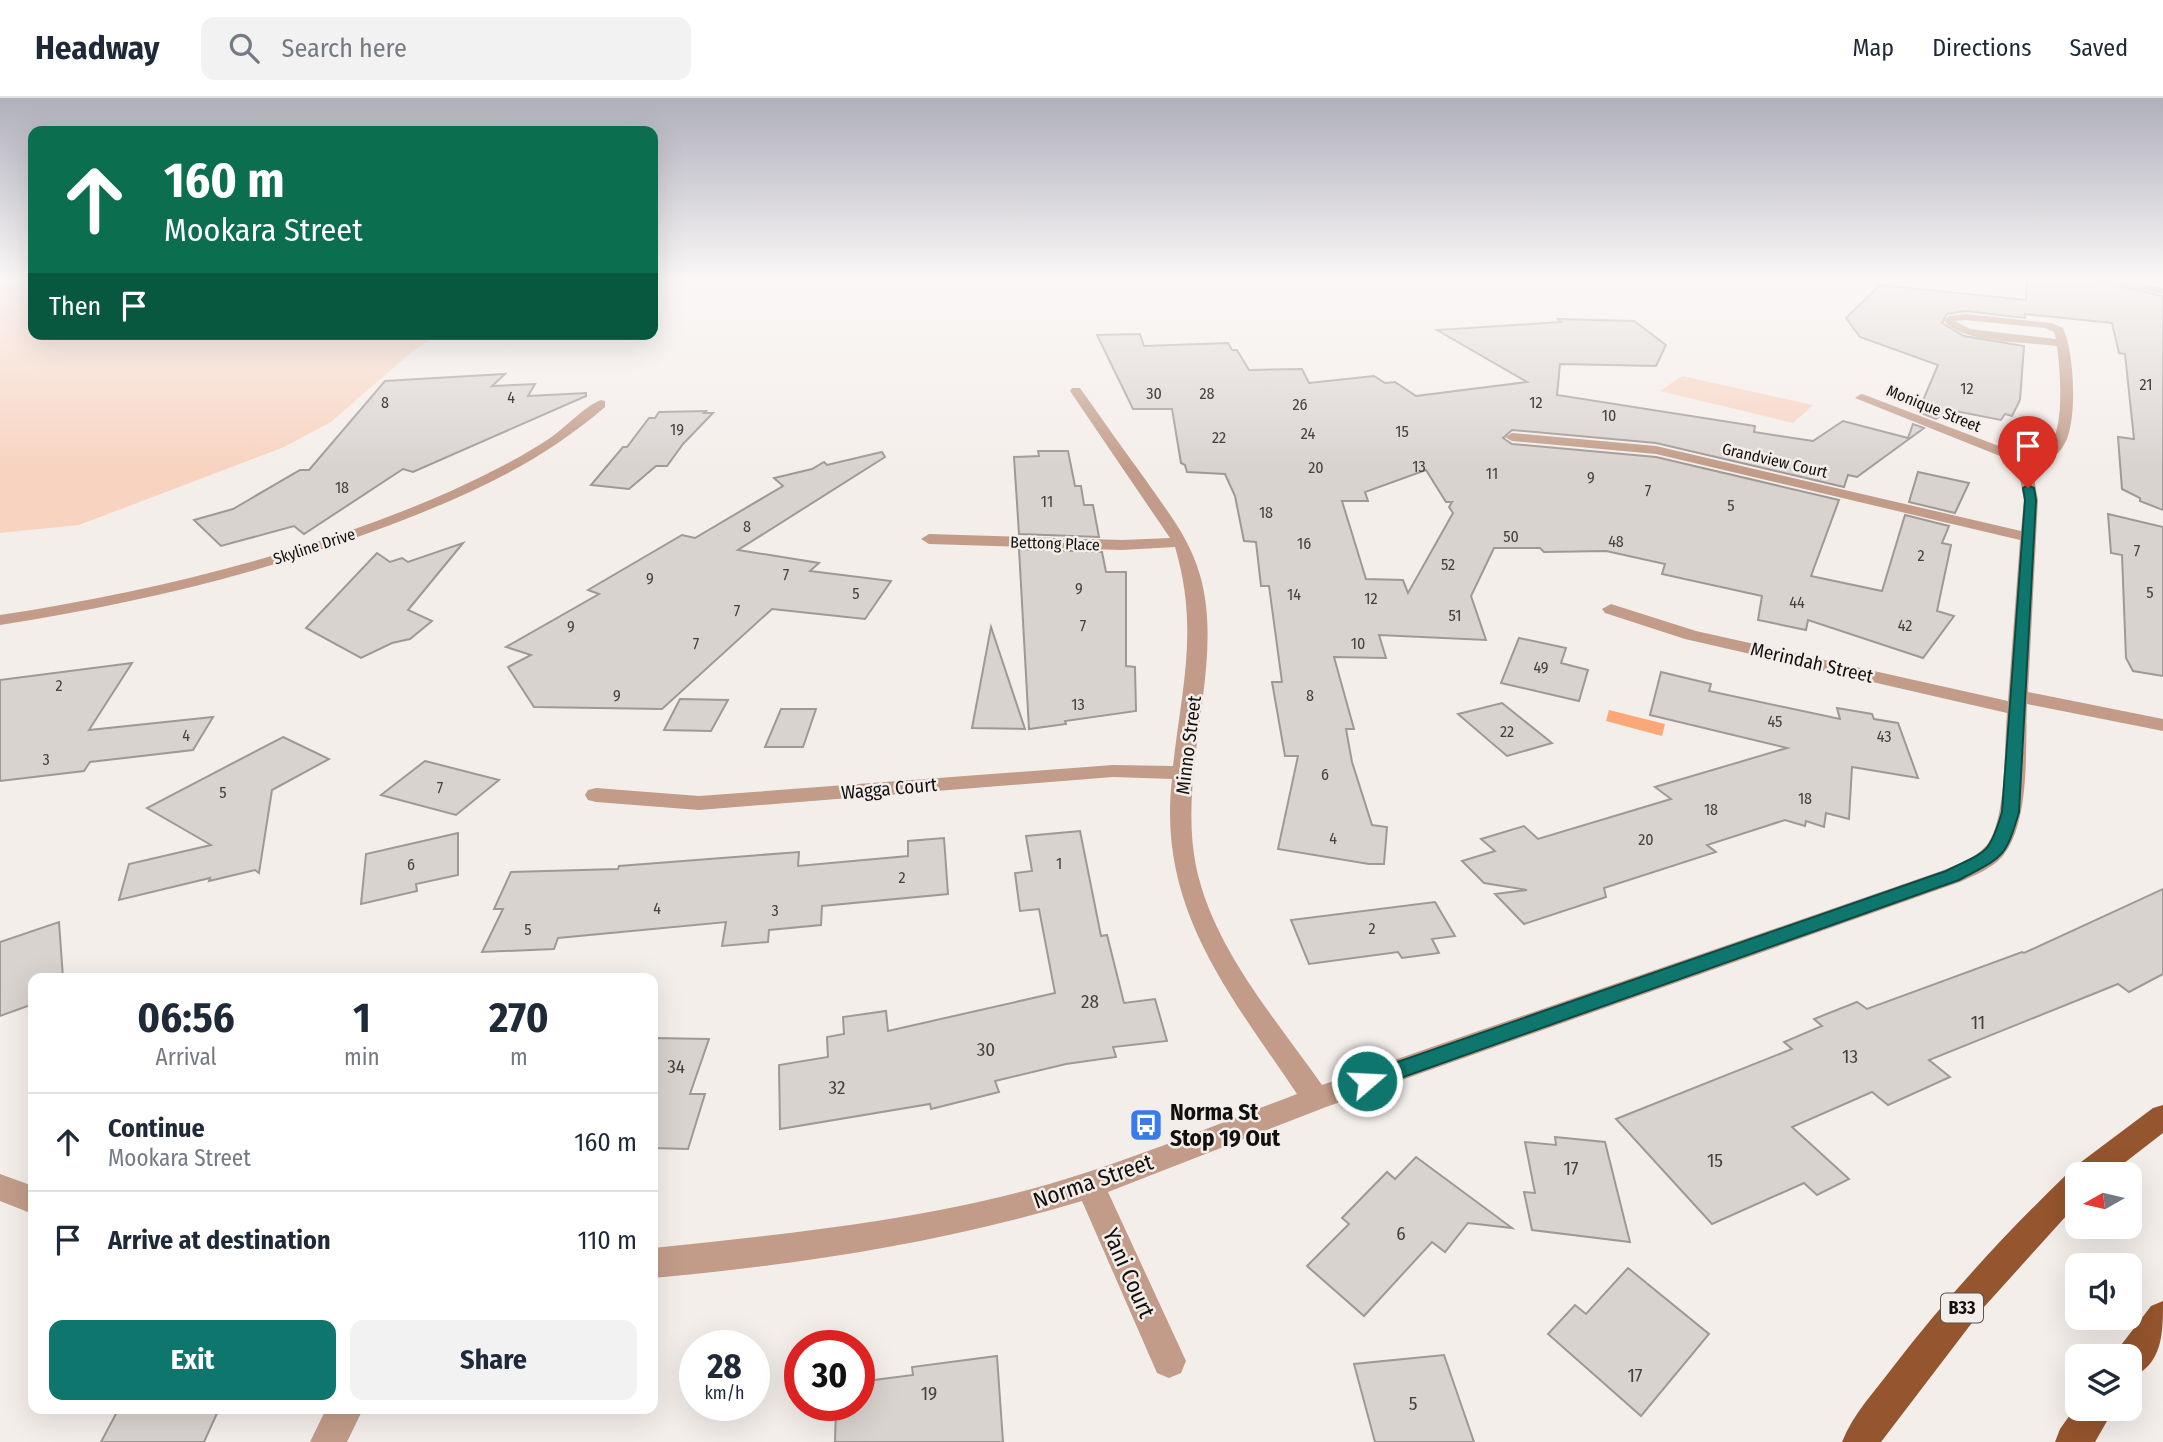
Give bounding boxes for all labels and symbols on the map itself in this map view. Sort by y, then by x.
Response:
house number: 21 [2140,375,2152,394]
house number: 12 [1960,379,1974,398]
street label: Monique Street [1884,381,1985,436]
house number: 30 [1146,384,1162,403]
house number: 28 [1199,384,1215,403]
house number: 4 [507,388,515,407]
house number: 8 [381,393,389,412]
house number: 12 [1529,393,1543,412]
house number: 26 [1293,395,1308,414]
house number: 10 [1602,406,1616,425]
pin [1998,416,2058,488]
house number: 19 [670,420,684,439]
house number: 15 [1395,422,1409,441]
house number: 24 [1301,424,1315,443]
house number: 22 [1212,428,1226,447]
street label: Grandview Court [1720,439,1830,482]
house number: 13 [1412,457,1426,476]
house number: 20 [1308,458,1324,477]
house number: 11 [1486,464,1498,483]
house number: 9 [1587,468,1595,487]
house number: 18 [335,478,349,497]
house number: 7 [1645,481,1652,500]
house number: 11 [1041,492,1053,511]
house number: 5 [1727,496,1735,515]
house number: 18 [1259,503,1273,522]
house number: 8 [743,517,751,536]
street label: Skyline Drive [271,524,357,569]
house number: 50 [1503,527,1519,546]
street label: Bettong Place [1010,532,1100,555]
house number: 48 [1608,532,1624,551]
house number: 16 [1297,534,1311,553]
house number: 7 [2134,541,2141,560]
house number: 2 [1917,546,1925,565]
house number: 52 [1441,555,1455,574]
house number: 7 [783,565,790,584]
house number: 9 [646,569,654,588]
house number: 9 [1075,579,1083,598]
house number: 5 [2146,583,2154,602]
house number: 5 [852,584,860,603]
house number: 14 [1287,585,1301,604]
house number: 12 [1364,589,1378,608]
house number: 44 [1789,593,1805,612]
house number: 7 [734,601,741,620]
house number: 51 [1449,606,1461,625]
house number: 7 [1080,616,1087,635]
house number: 42 [1898,616,1912,635]
house number: 9 [567,617,575,636]
house number: 7 [693,634,700,653]
house number: 10 [1351,634,1365,653]
street label: Merindah Street [1748,637,1876,688]
house number: 49 [1533,658,1549,677]
house number: 2 [55,676,63,695]
house number: 9 [613,686,621,705]
house number: 8 [1306,686,1314,705]
street label: Minno Street [1171,694,1206,796]
house number: 13 [1071,695,1085,714]
house number: 45 [1768,712,1782,731]
house number: 22 [1500,722,1514,741]
house number: 4 [182,726,190,745]
house number: 43 [1877,727,1891,746]
house number: 3 [42,750,50,769]
house number: 6 [1321,765,1329,784]
street label: Wagga Court [840,773,939,804]
house number: 7 [437,778,444,797]
house number: 5 [219,783,227,802]
house number: 18 [1798,789,1812,808]
house number: 18 [1704,800,1718,819]
house number: 4 [1329,829,1337,848]
house number: 20 [1638,830,1654,849]
house number: 1 [1056,854,1062,873]
house number: 6 [407,855,415,874]
house number: 2 [898,868,906,887]
house number: 4 [653,899,661,918]
house number: 3 [771,901,779,920]
house number: 2 [1368,919,1376,938]
house number: 5 [524,920,532,939]
house number: 28 [1081,990,1099,1013]
house number: 11 [1971,1011,1985,1034]
house number: 30 [977,1038,995,1061]
position arrow [1330,1044,1404,1118]
house number: 13 [1842,1045,1858,1068]
house number: 34 [667,1055,685,1078]
house number: 32 [829,1076,845,1099]
place label: Norma St Stop 19 Out [1170,1098,1281,1152]
bus stop icon: Norma St Stop 19 Out [1127,1106,1165,1144]
street label: Norma Street [1029,1147,1157,1215]
house number: 15 [1707,1149,1723,1172]
house number: 17 [1563,1157,1579,1180]
north arrow [2065,1162,2142,1239]
house number: 6 [1396,1222,1406,1245]
street label: Yani Court [1097,1224,1161,1323]
road number: B33 [1941,1294,1983,1322]
speed limit sign: 30 [784,1330,875,1421]
house number: 17 [1627,1364,1643,1387]
house number: 19 [921,1382,937,1405]
house number: 5 [1409,1392,1417,1415]

